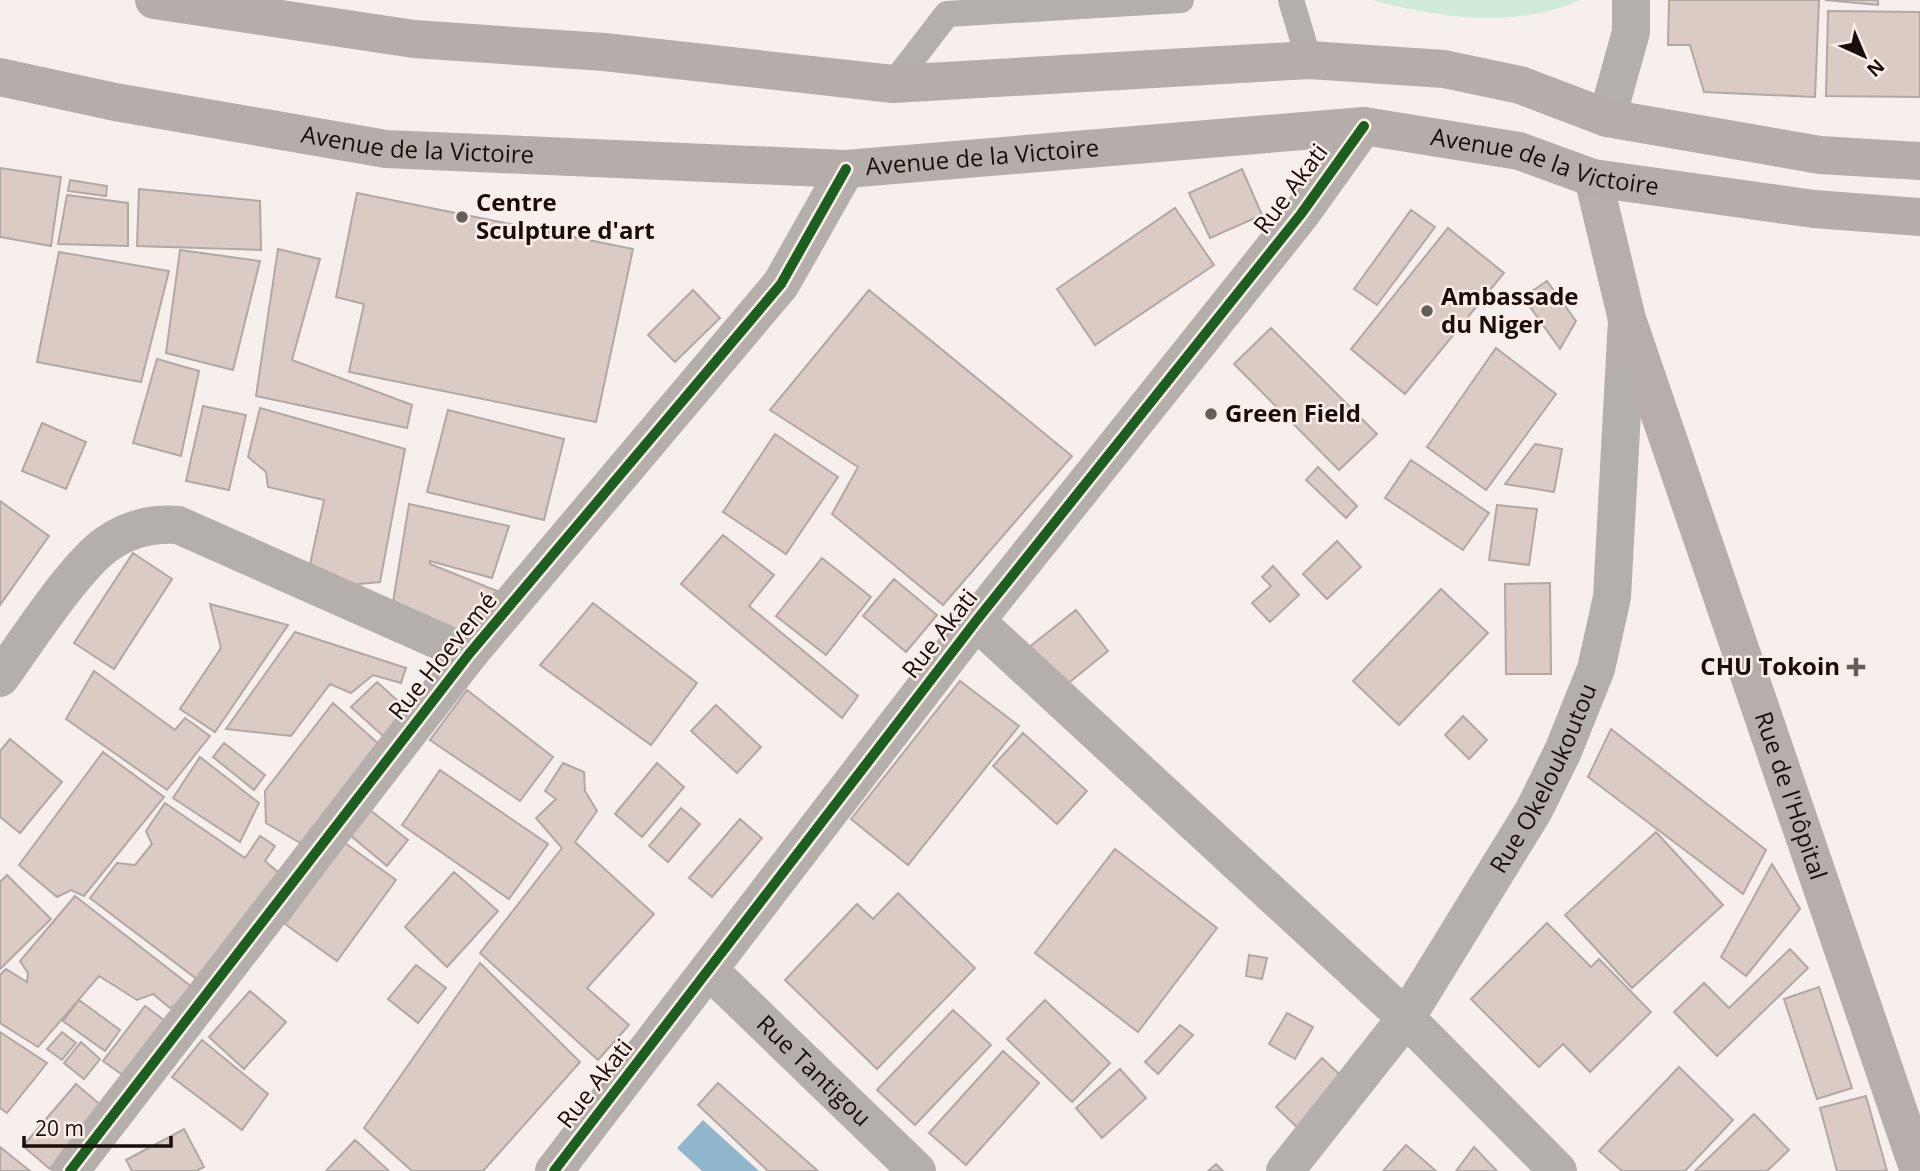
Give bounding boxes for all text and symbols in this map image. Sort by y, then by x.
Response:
north arrow [1829,21,1899,91]
text: N [1861,54,1890,83]
street label: Avenue de la Victoire [299,117,535,170]
street label: Avenue de la Victoire [1429,119,1661,202]
street label: Avenue de la Victoire [864,130,1100,182]
street label: Rue Akati [1245,136,1335,240]
place label: Centre Sculpture d'art [476,185,655,246]
marker: Centre Sculpture d'art [454,209,470,225]
place label: Ambassade du Niger [1441,279,1579,340]
marker: Ambassade du Niger [1419,303,1435,319]
place label: Green Field [1225,396,1361,429]
marker: Green Field [1203,406,1219,422]
street label: Rue Akati [893,582,984,685]
street label: Rue Hoevemé [380,584,504,726]
place label: CHU Tokoin [1700,649,1840,682]
marker: CHU Tokoin [1846,657,1866,677]
street label: Rue Okeloukoutou [1481,678,1604,879]
street label: Rue de l'Hôpital [1748,707,1836,884]
street label: Rue Tantigou [750,1007,879,1133]
street label: Rue Akati [548,1032,639,1135]
scale bar [24,1104,172,1148]
text: 20 m [35,1114,84,1142]

